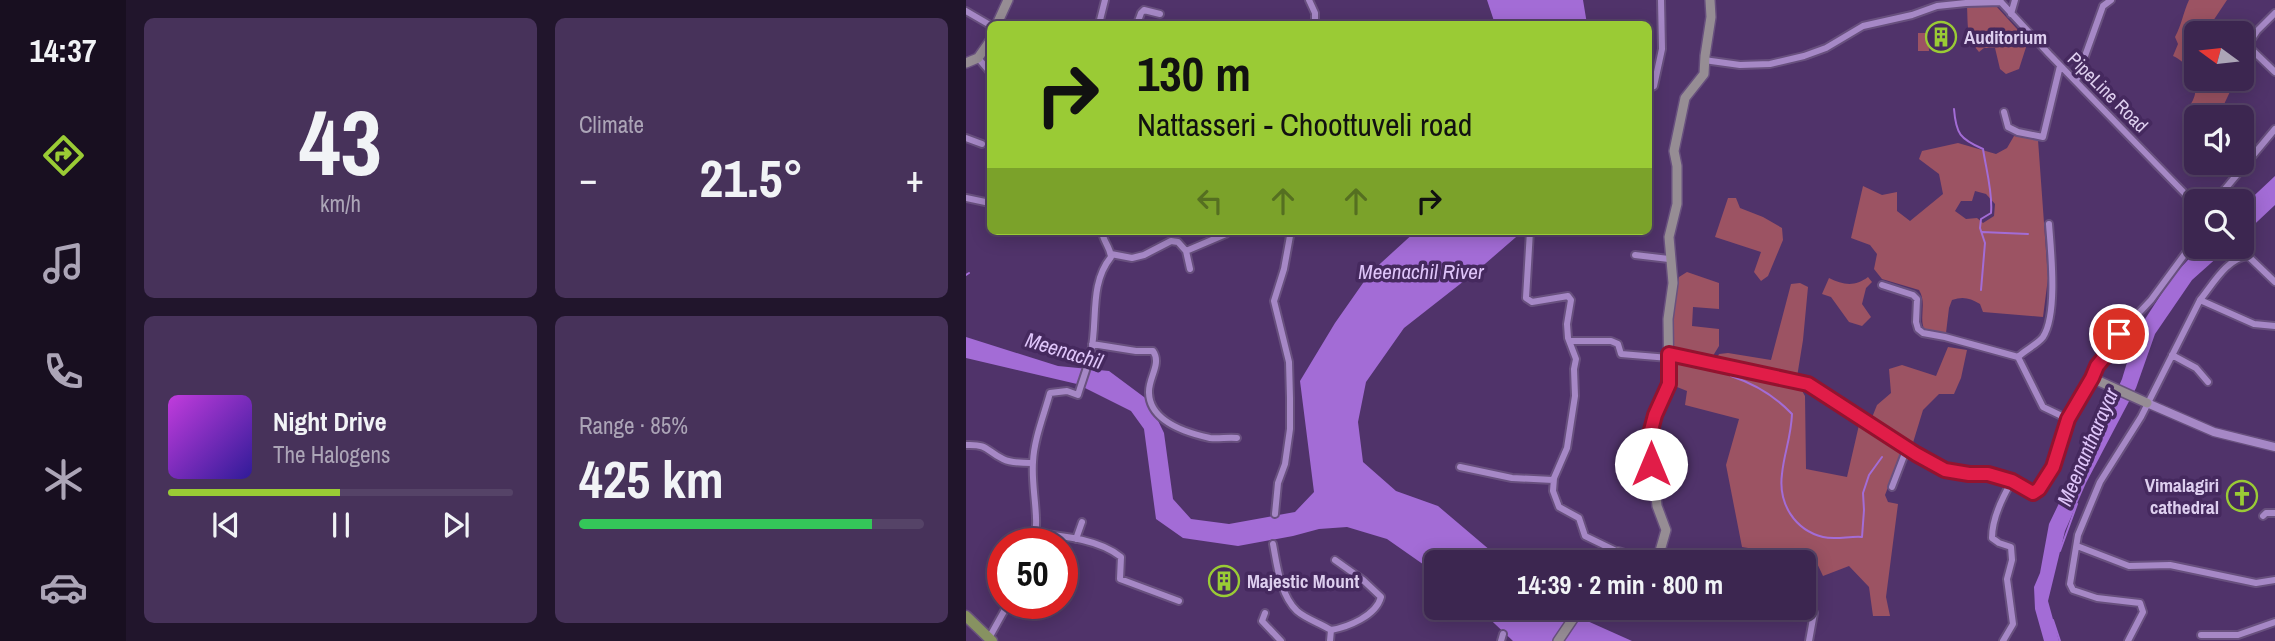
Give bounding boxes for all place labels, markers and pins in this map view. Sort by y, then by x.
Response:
building icon: Auditorium [1924,20,1958,54]
place label: Auditorium [1964,24,2047,50]
pin [2089,304,2149,364]
place label: Vimalagiri cathedral [2145,472,2219,520]
church icon: Vimalagiri cathedral [2225,479,2259,513]
building icon: Majestic Mount [1207,564,1241,598]
place label: Majestic Mount [1247,568,1360,594]

